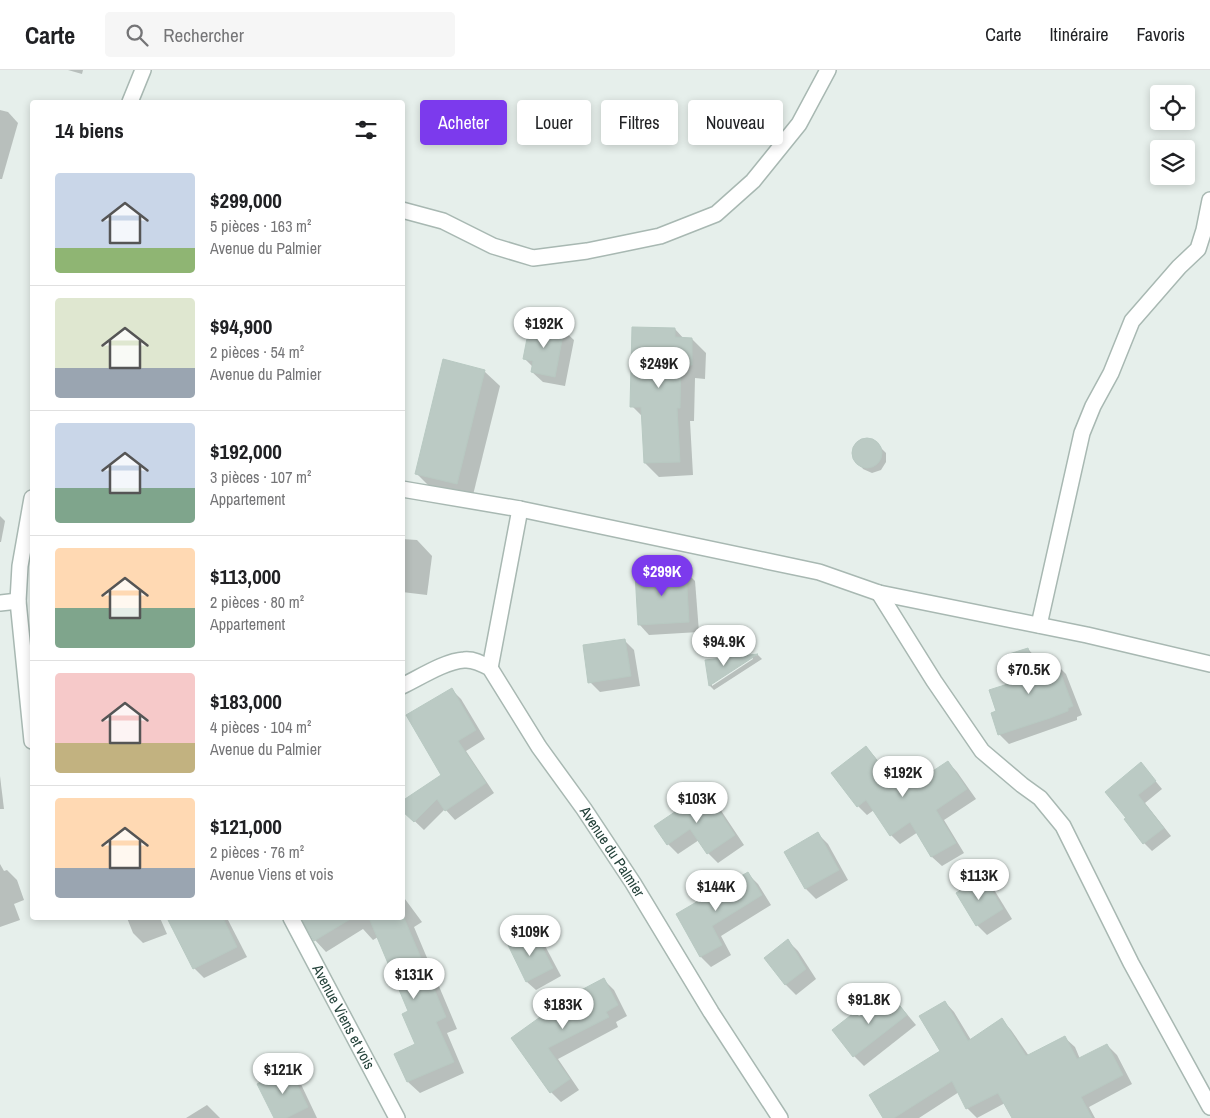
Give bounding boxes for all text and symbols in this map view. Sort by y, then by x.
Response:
search box [105,12,455,57]
text: Carte [25,19,75,51]
icon: search [123,21,151,49]
text: Rechercher [163,22,244,48]
text: Carte [985,22,1021,47]
text: Itinéraire [1049,22,1109,47]
text: Favoris [1137,22,1185,47]
map controls [1150,85,1195,185]
button: locate [1150,85,1195,130]
chip: Acheter [420,100,507,145]
chip: Louer [517,100,591,145]
chip: Filtres [601,100,678,145]
chip: Nouveau [688,100,783,145]
text: 14 biens [55,116,124,145]
icon: filters [352,116,380,144]
button: layers [1150,140,1195,185]
text: $299,000 [210,186,282,215]
icon: home [95,193,155,253]
text: 5 pièces · 163 m² [210,215,311,237]
text: Avenue du Palmier [210,237,321,259]
pin: $192K [509,306,579,349]
text: $94,900 [210,312,272,341]
text: $192K [525,312,563,334]
icon: home [95,318,155,378]
text: 2 pièces · 54 m² [210,341,304,363]
pin: $249K [624,346,694,389]
text: $249K [640,352,678,374]
text: Avenue du Palmier [210,363,321,385]
text: $192,000 [210,437,282,466]
icon: home [95,443,155,503]
text: 3 pièces · 107 m² [210,466,311,488]
text: Appartement [210,488,285,510]
pin: $299K [627,554,697,597]
text: $299K [643,560,681,582]
text: $113,000 [210,562,281,591]
icon: home [95,568,155,628]
text: 2 pièces · 80 m² [210,591,304,613]
text: Appartement [210,613,285,635]
pin: $94.9K [683,624,765,667]
text: $94.9K [703,630,745,652]
pin: $70.5K [988,652,1070,695]
text: $70.5K [1008,658,1050,680]
text: $183,000 [210,687,282,716]
icon: home [95,693,155,753]
text: 4 pièces · 104 m² [210,716,311,738]
text: Avenue du Palmier [210,738,321,760]
pin: $192K [868,756,938,798]
text: $192K [884,761,922,783]
pin: $103K [662,782,732,824]
text: $103K [678,787,716,809]
street label: Avenue du Palmier [575,801,650,901]
text: $121,000 [210,812,282,841]
icon: home [95,818,155,878]
text: 2 pièces · 76 m² [210,841,304,863]
pin: $113K [944,858,1014,901]
text: Avenue Viens et vois [210,863,334,885]
text: $113K [960,864,998,886]
pin: $144K [681,870,751,912]
text: $144K [697,875,735,897]
pin: $109K [495,914,565,957]
text: $109K [511,920,549,942]
pin: $131K [379,958,449,1000]
street label: Avenue Viens et vois [307,960,380,1073]
text: $131K [395,963,433,985]
pin: $91.8K [828,982,910,1025]
pin: $183K [528,988,598,1030]
text: $91.8K [848,988,890,1010]
text: $183K [544,993,582,1015]
pin: $121K [248,1052,318,1095]
text: $121K [264,1058,302,1080]

